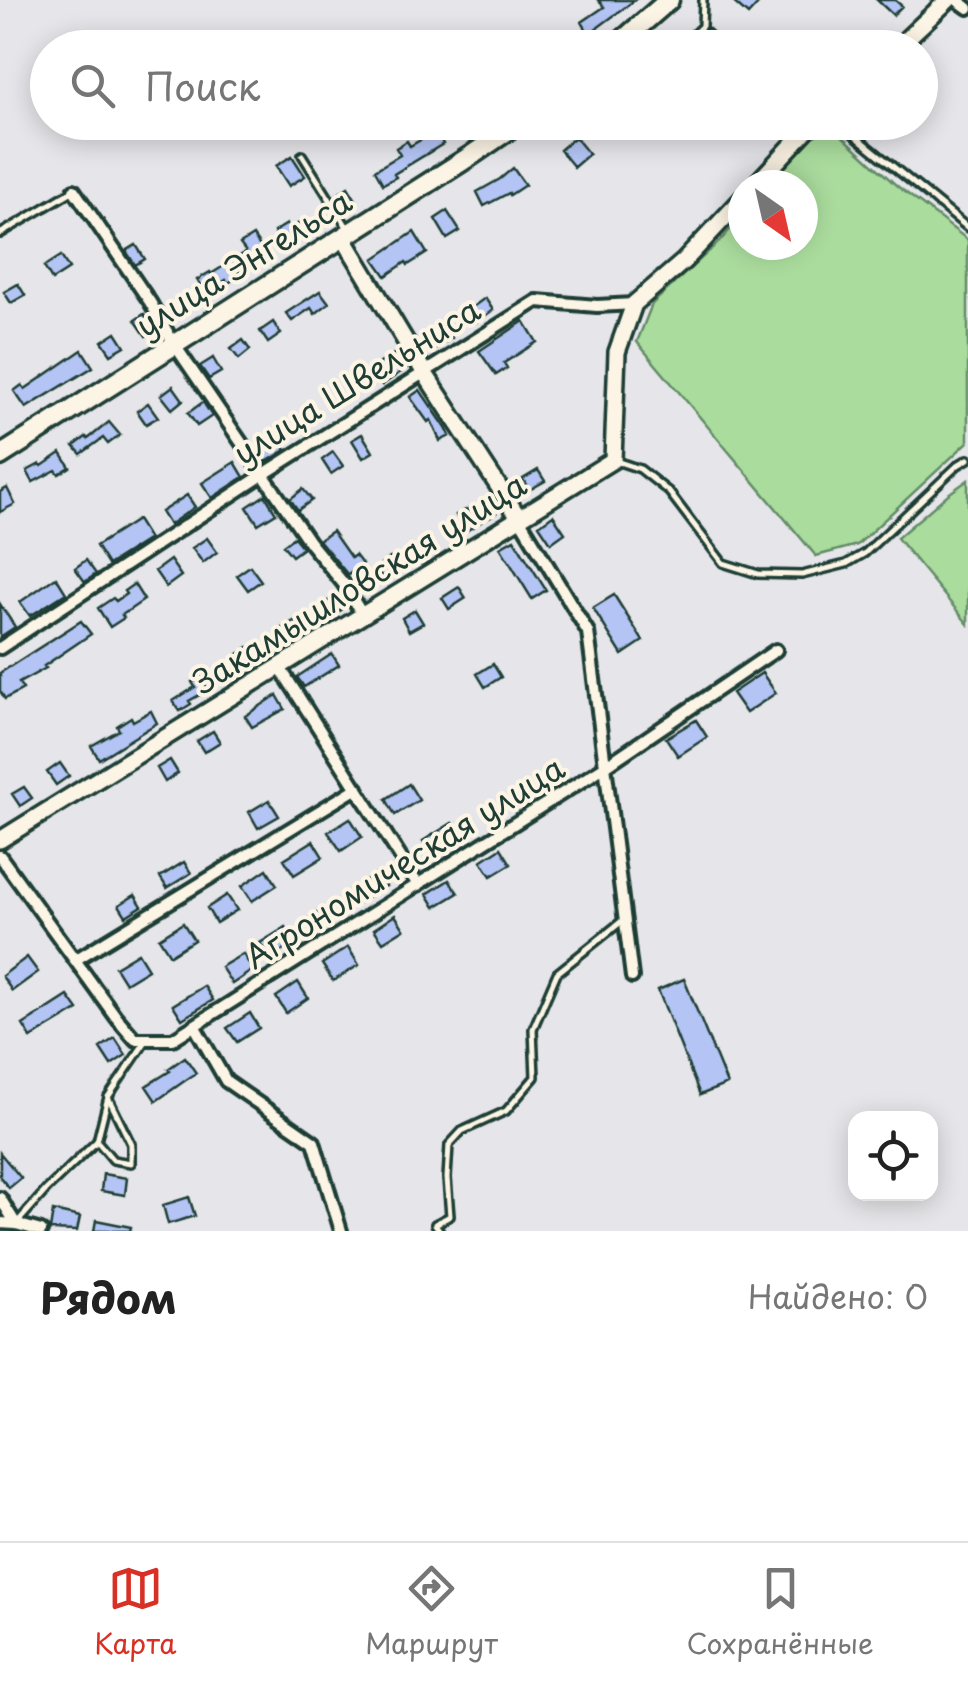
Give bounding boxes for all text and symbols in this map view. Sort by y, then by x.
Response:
search box [30,30,938,140]
text: Поиск [145,57,260,114]
icon: search [65,58,120,113]
north arrow [728,170,818,260]
street label: улица Энгельса [126,177,360,348]
street label: улица Швельниса [223,285,489,476]
street label: Закамышловская улица [183,460,535,705]
street label: Агрономическая улица [235,743,573,979]
map controls [848,1111,938,1201]
button: locate [848,1111,938,1201]
text: Рядом [40,1265,177,1328]
text: Найдено: 0 [748,1272,928,1320]
tab: Карта [94,1561,177,1664]
tab: Маршрут [365,1561,498,1664]
tab: Сохранённые [686,1561,874,1664]

